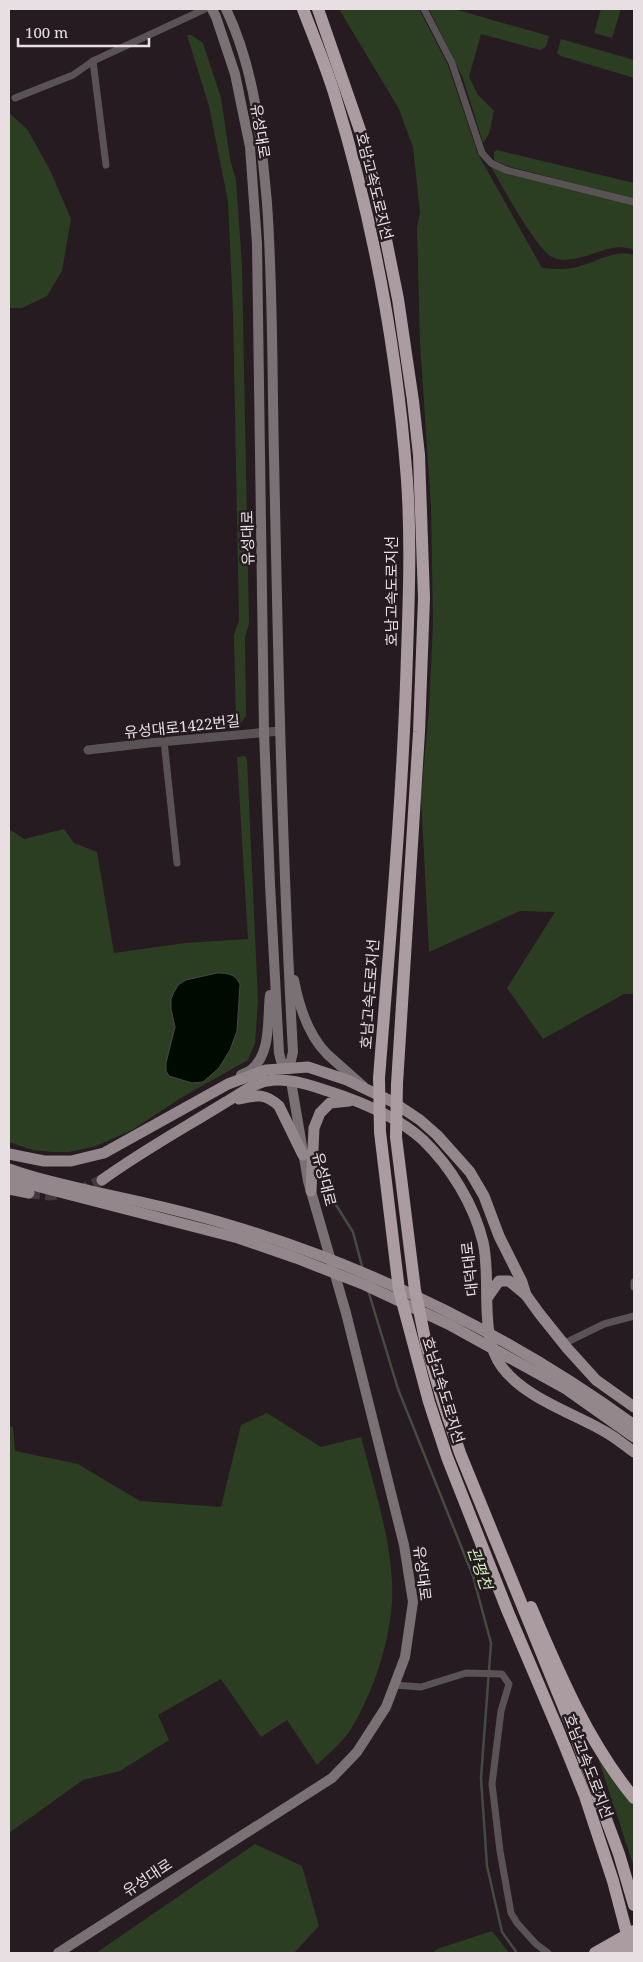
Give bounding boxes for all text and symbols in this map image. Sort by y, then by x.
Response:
scale bar [18,15,149,47]
text: 100 m [25,22,68,42]
street label: 유성대로 [247,102,275,160]
street label: 호남고속도로지선 [352,130,398,242]
street label: 유성대로 [237,510,257,566]
street label: 호남고속도로지선 [381,536,401,646]
street label: 유성대로1422번길 [123,710,241,742]
street label: 호남고속도로지선 [355,938,383,1050]
street label: 유성대로 [309,1150,341,1208]
street label: 대덕대로 [456,1241,482,1297]
street label: 호남고속도로지선 [418,1334,470,1446]
street label: 유성대로 [410,1544,436,1602]
water label: 관평천 [462,1544,498,1595]
street label: 호남고속도로지선 [560,1711,618,1821]
street label: 유성대로 [118,1854,176,1900]

